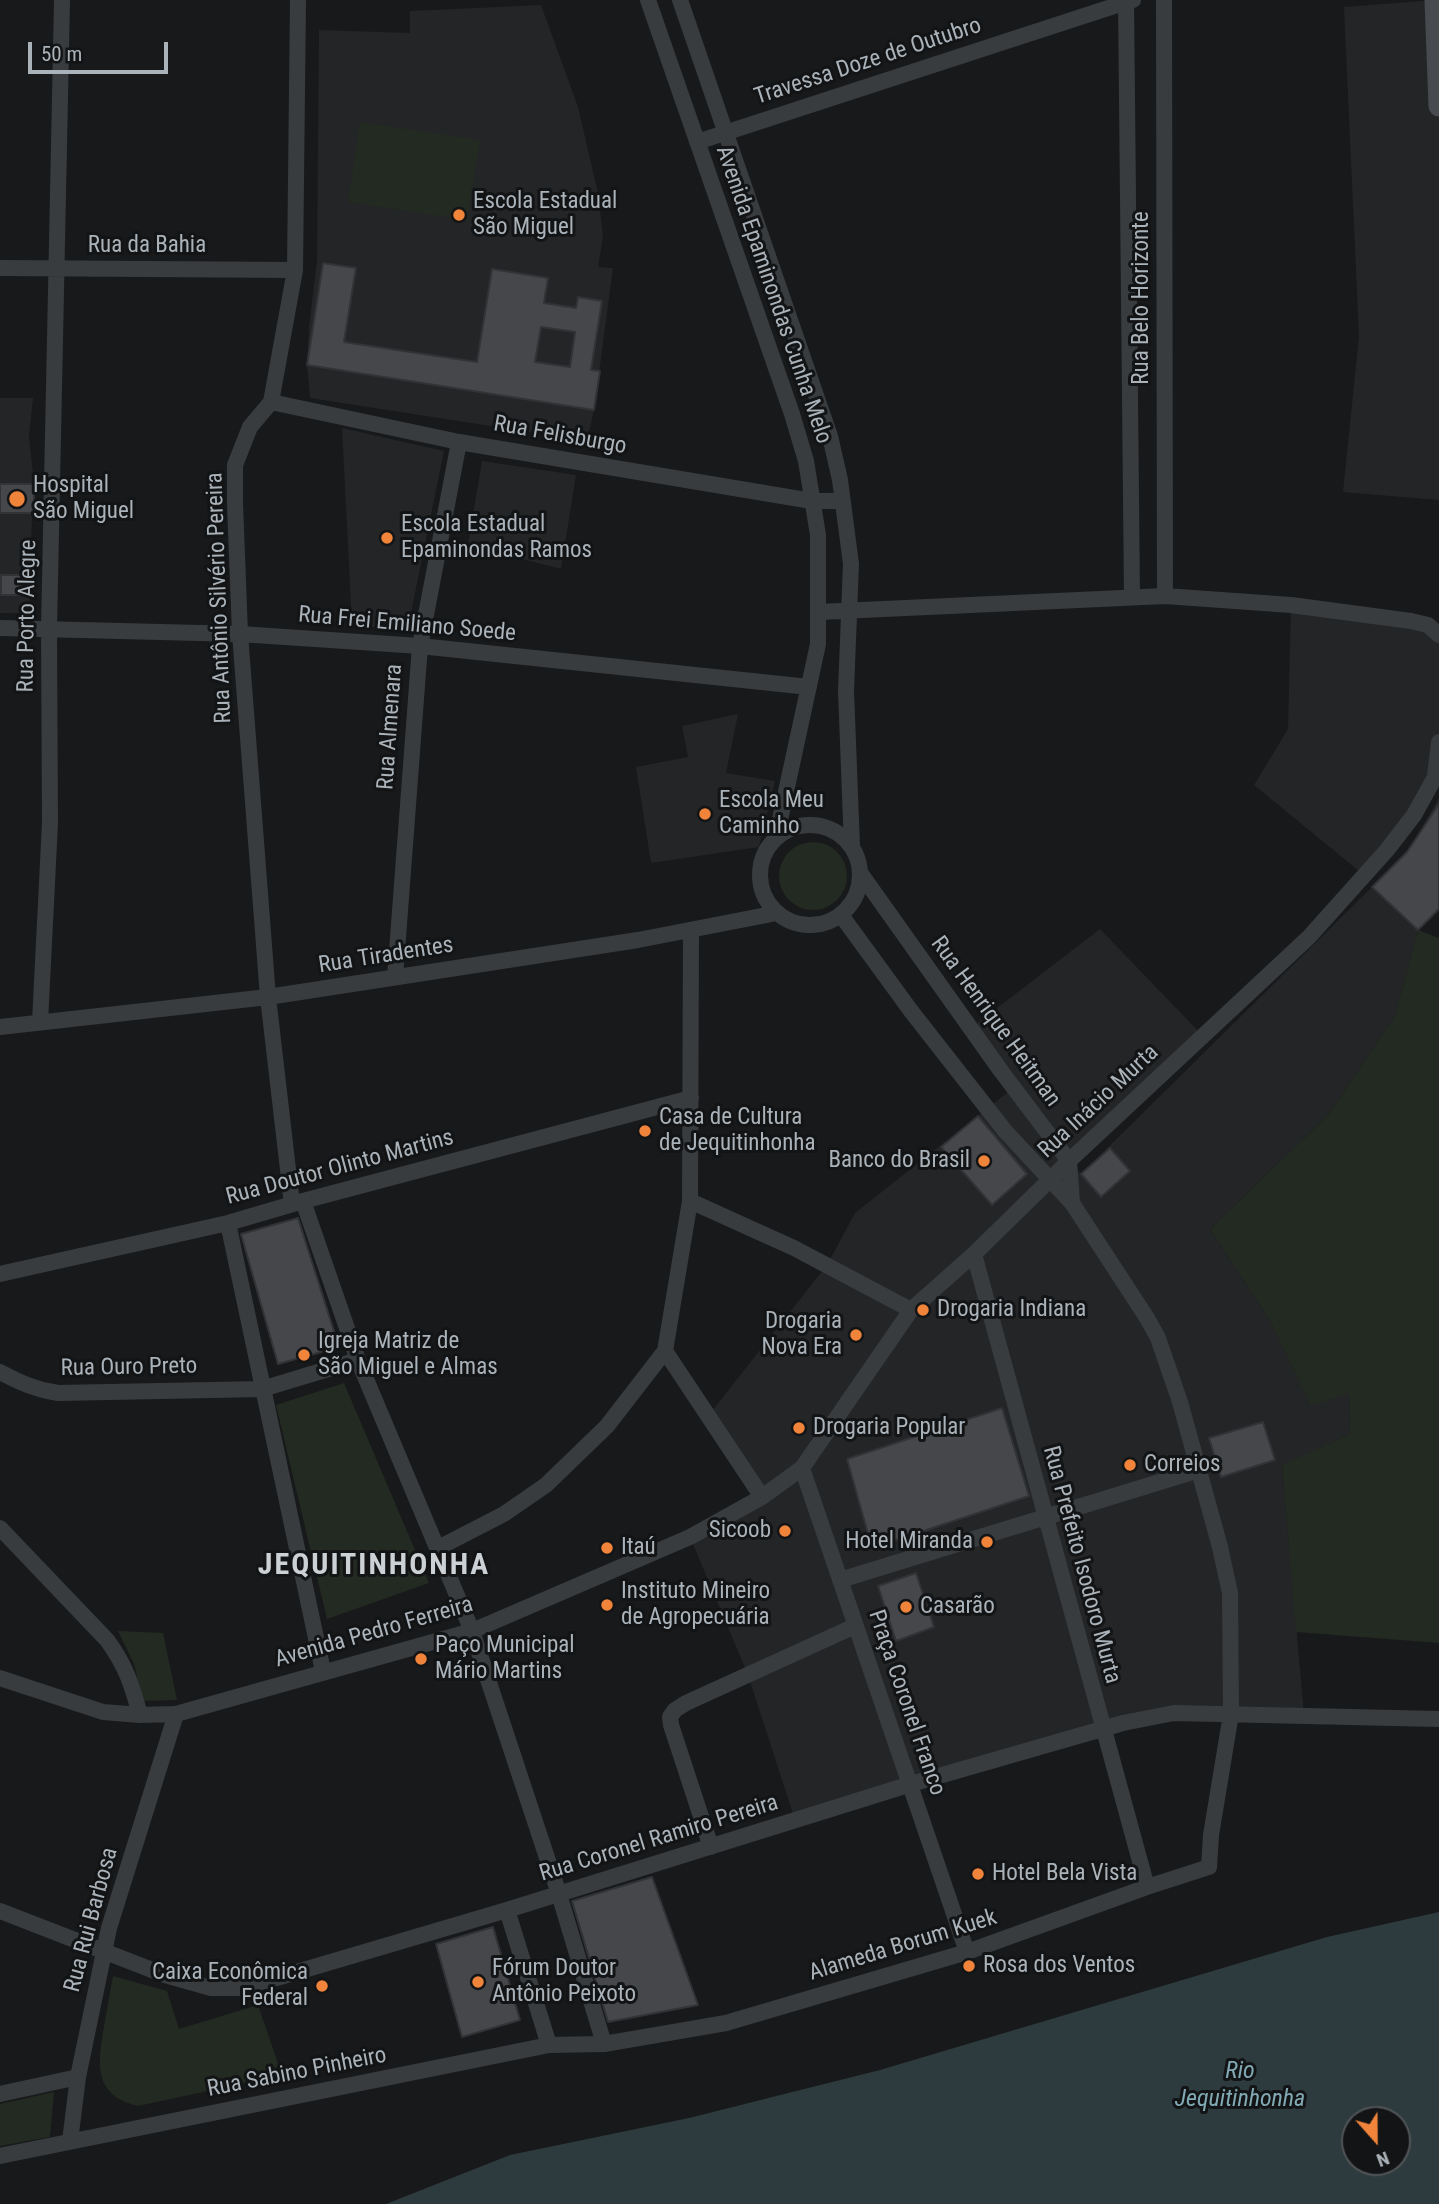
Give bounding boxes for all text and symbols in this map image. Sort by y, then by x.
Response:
street label: Travessa Doze de Outubro [751,12,985,112]
scale bar [32,28,172,72]
text: 50 m [41,42,82,66]
street label: Avenida Epaminondas Cunha Melo [709,142,837,448]
place label: Escola Estadual São Miguel [473,188,617,242]
marker: Escola Estadual São Miguel [451,207,467,223]
street label: Rua Belo Horizonte [1128,211,1156,385]
street label: Rua da Bahia [88,232,206,260]
street label: Rua Felisburgo [491,411,629,461]
place label: Hospital São Miguel [33,472,134,526]
street label: Rua Antônio Silvério Pereira [202,472,238,724]
marker: Hospital São Miguel [7,489,27,509]
place label: Escola Estadual Epaminondas Ramos [401,511,592,565]
marker: Escola Estadual Epaminondas Ramos [379,530,395,546]
street label: Rua Porto Alegre [13,539,43,693]
street label: Rua Frei Emiliano Soede [297,602,517,648]
street label: Rua Almenara [373,663,409,791]
place label: Escola Meu Caminho [719,787,824,841]
marker: Escola Meu Caminho [697,806,713,822]
street label: Rua Tiradentes [317,932,455,980]
street label: Rua Henrique Heitman [924,932,1066,1112]
street label: Rua Inácio Murta [1033,1039,1165,1165]
place label: Casa de Cultura de Jequitinhonha [659,1104,815,1158]
marker: Casa de Cultura de Jequitinhonha [637,1123,653,1139]
street label: Rua Doutor Olinto Martins [223,1124,457,1212]
place label: Banco do Brasil [828,1147,970,1175]
marker: Banco do Brasil [976,1153,992,1169]
place label: Drogaria Indiana [937,1296,1086,1324]
marker: Drogaria Indiana [915,1302,931,1318]
place label: Drogaria Nova Era [761,1308,842,1362]
marker: Drogaria Nova Era [848,1327,864,1343]
place label: Igreja Matriz de São Miguel e Almas [318,1328,498,1382]
marker: Igreja Matriz de São Miguel e Almas [296,1347,312,1363]
street label: Rua Ouro Preto [60,1353,198,1383]
place label: Drogaria Popular [813,1414,965,1442]
marker: Drogaria Popular [791,1420,807,1436]
street label: Rua Prefeito Isodoro Murta [1036,1443,1126,1687]
place label: Correios [1144,1451,1220,1479]
marker: Correios [1122,1457,1138,1473]
place label: Sicoob [709,1517,771,1545]
marker: Sicoob [777,1523,793,1539]
place label: Hotel Miranda [845,1528,973,1556]
place label: Itaú [621,1534,656,1562]
marker: Hotel Miranda [979,1534,995,1550]
marker: Itaú [599,1540,615,1556]
district label: JEQUITINHONHA [259,1548,489,1584]
place label: Instituto Mineiro de Agropecuária [621,1578,770,1632]
street label: Avenida Pedro Ferreira [272,1592,476,1674]
place label: Casarão [920,1593,995,1621]
marker: Instituto Mineiro de Agropecuária [599,1597,615,1613]
marker: Casarão [898,1599,914,1615]
street label: Praça Coronel Franco [861,1607,951,1799]
place label: Paço Municipal Mário Martins [435,1632,575,1686]
marker: Paço Municipal Mário Martins [413,1651,429,1667]
street label: Rua Coronel Ramiro Pereira [536,1790,782,1888]
street label: Rua Rui Barbosa [59,1845,125,1995]
place label: Hotel Bela Vista [992,1860,1137,1888]
marker: Hotel Bela Vista [970,1866,986,1882]
street label: Alameda Borum Kuek [806,1904,1000,1988]
place label: Rosa dos Ventos [983,1952,1135,1980]
place label: Fórum Doutor Antônio Peixoto [492,1955,636,2009]
marker: Rosa dos Ventos [961,1958,977,1974]
place label: Caixa Econômica Federal [152,1959,308,2013]
marker: Fórum Doutor Antônio Peixoto [470,1974,486,1990]
marker: Caixa Econômica Federal [314,1978,330,1994]
street label: Rua Sabino Pinheiro [205,2042,389,2104]
water label: Rio Jequitinhonha [1175,2058,1305,2114]
north arrow [1341,2106,1411,2176]
text: N [1373,2146,1393,2172]

